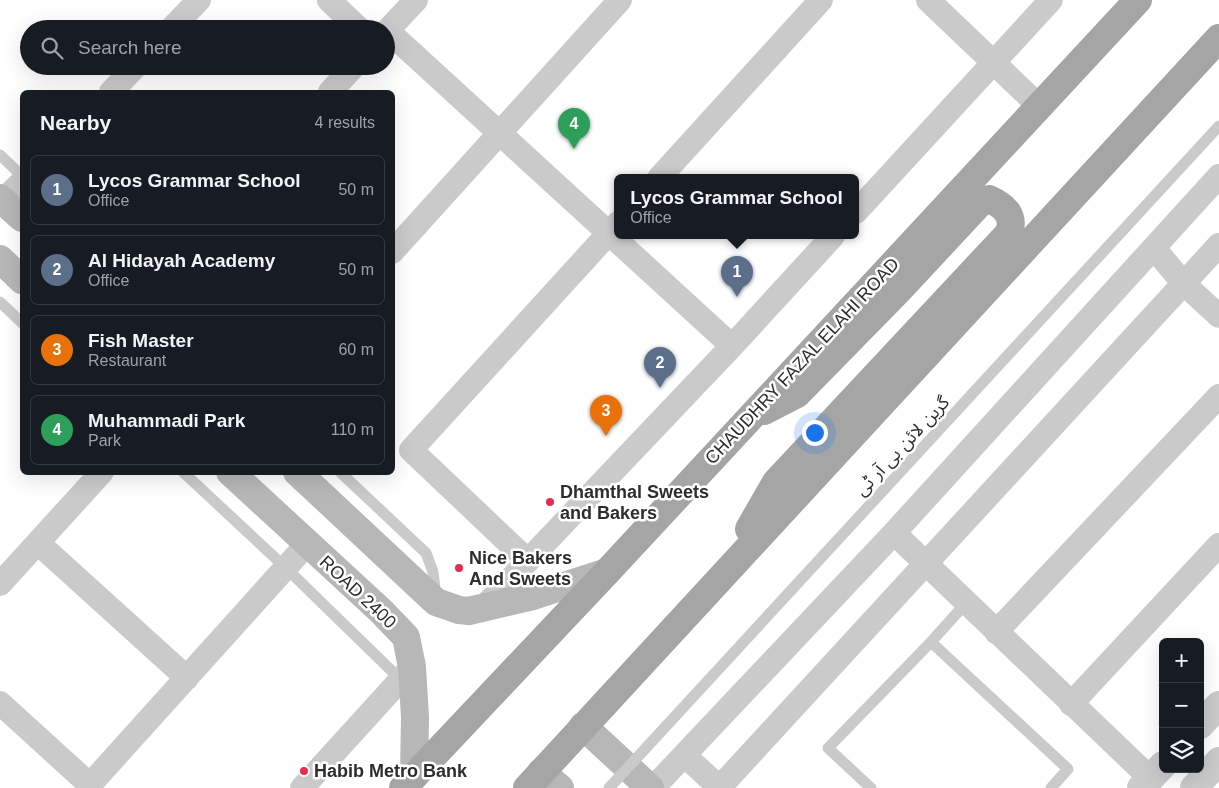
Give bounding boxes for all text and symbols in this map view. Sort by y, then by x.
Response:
search box [20,20,395,75]
icon: search [38,34,66,62]
text: Search here [78,37,182,58]
pin: 4 [558,108,590,149]
text: Nearby [40,111,111,134]
text: 4 results [315,114,375,131]
text: Lycos Grammar School [88,170,301,191]
popup [614,174,859,239]
text: 1 [53,181,61,198]
text: 50 m [338,181,374,198]
text: Lycos Grammar School [630,187,843,208]
text: Office [88,192,130,209]
text: Office [630,209,672,226]
text: Al Hidayah Academy [88,250,275,271]
street label: CHAUDHRY FAZAL ELAHI ROAD [701,254,903,468]
pin: 1 [721,256,753,297]
text: 2 [53,261,61,278]
text: 50 m [338,261,374,278]
text: Office [88,272,130,289]
text: Fish Master [88,330,194,351]
text: 3 [53,341,61,358]
text: 60 m [338,341,374,358]
pin: 2 [644,347,676,388]
text: Restaurant [88,352,166,369]
street label: گرین لائن بی آر ٹی [851,392,954,501]
pin: 3 [590,395,622,436]
text: Muhammadi Park [88,410,245,431]
your location [802,420,828,446]
text: 4 [53,421,61,438]
text: 110 m [331,421,374,438]
text: Park [88,432,121,449]
place label: Dhamthal Sweets and Bakers [560,482,709,523]
marker: Dhamthal Sweets and Bakers [544,496,556,508]
place label: Nice Bakers And Sweets [469,548,572,589]
street label: ROAD 2400 [316,552,400,632]
marker: Nice Bakers And Sweets [453,562,465,574]
map controls [1159,638,1204,773]
button: + [1159,638,1204,683]
button: − [1159,683,1204,728]
button: layers [1159,728,1204,773]
place label: Habib Metro Bank [314,761,468,781]
marker: Habib Metro Bank [298,765,310,777]

